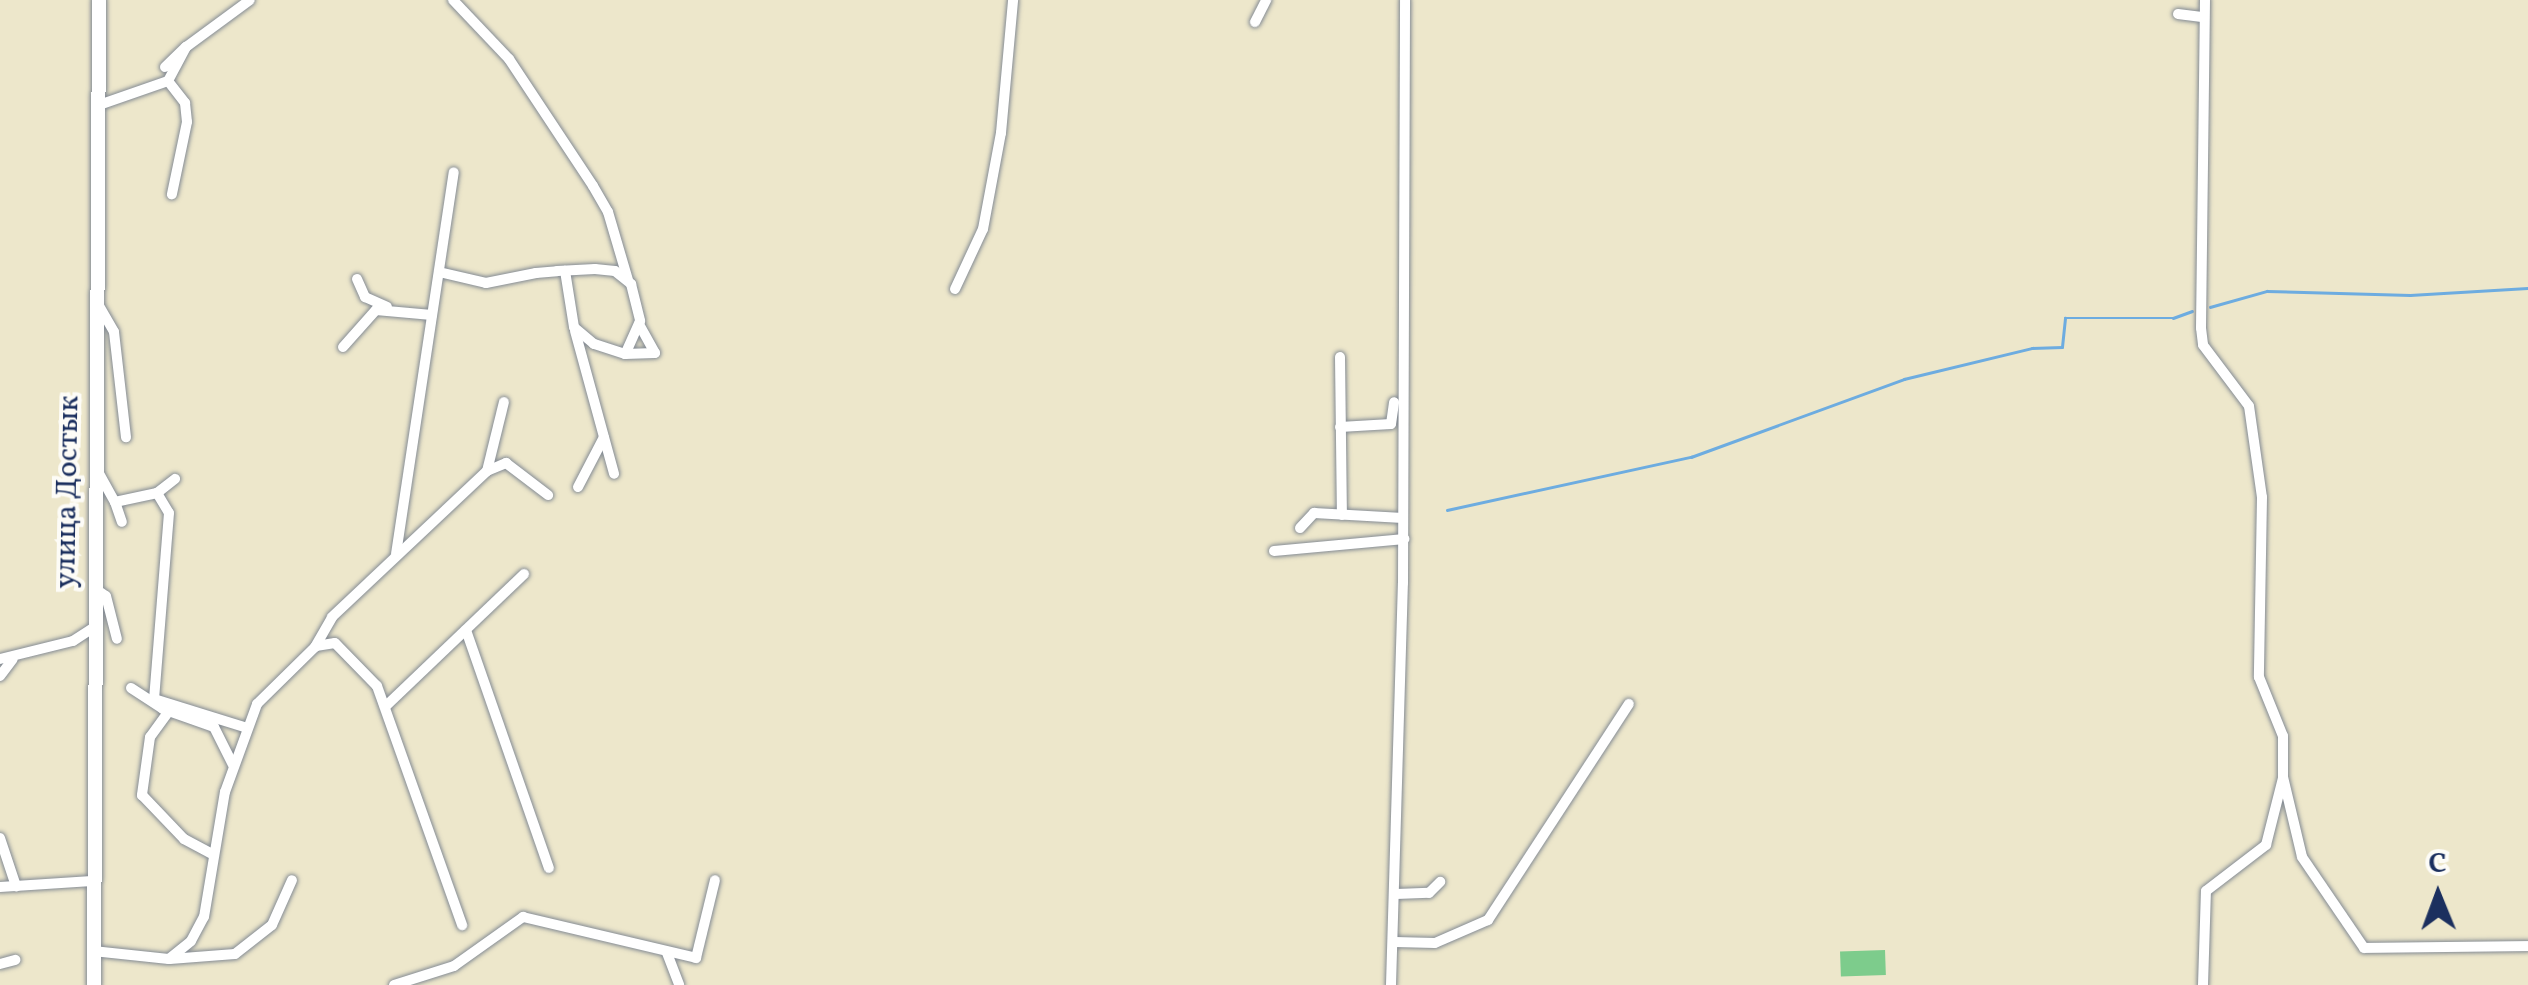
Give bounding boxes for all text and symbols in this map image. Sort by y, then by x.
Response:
street label: улица Достык [48,395,88,589]
north arrow [2388,845,2488,945]
text: С [2428,845,2447,884]

